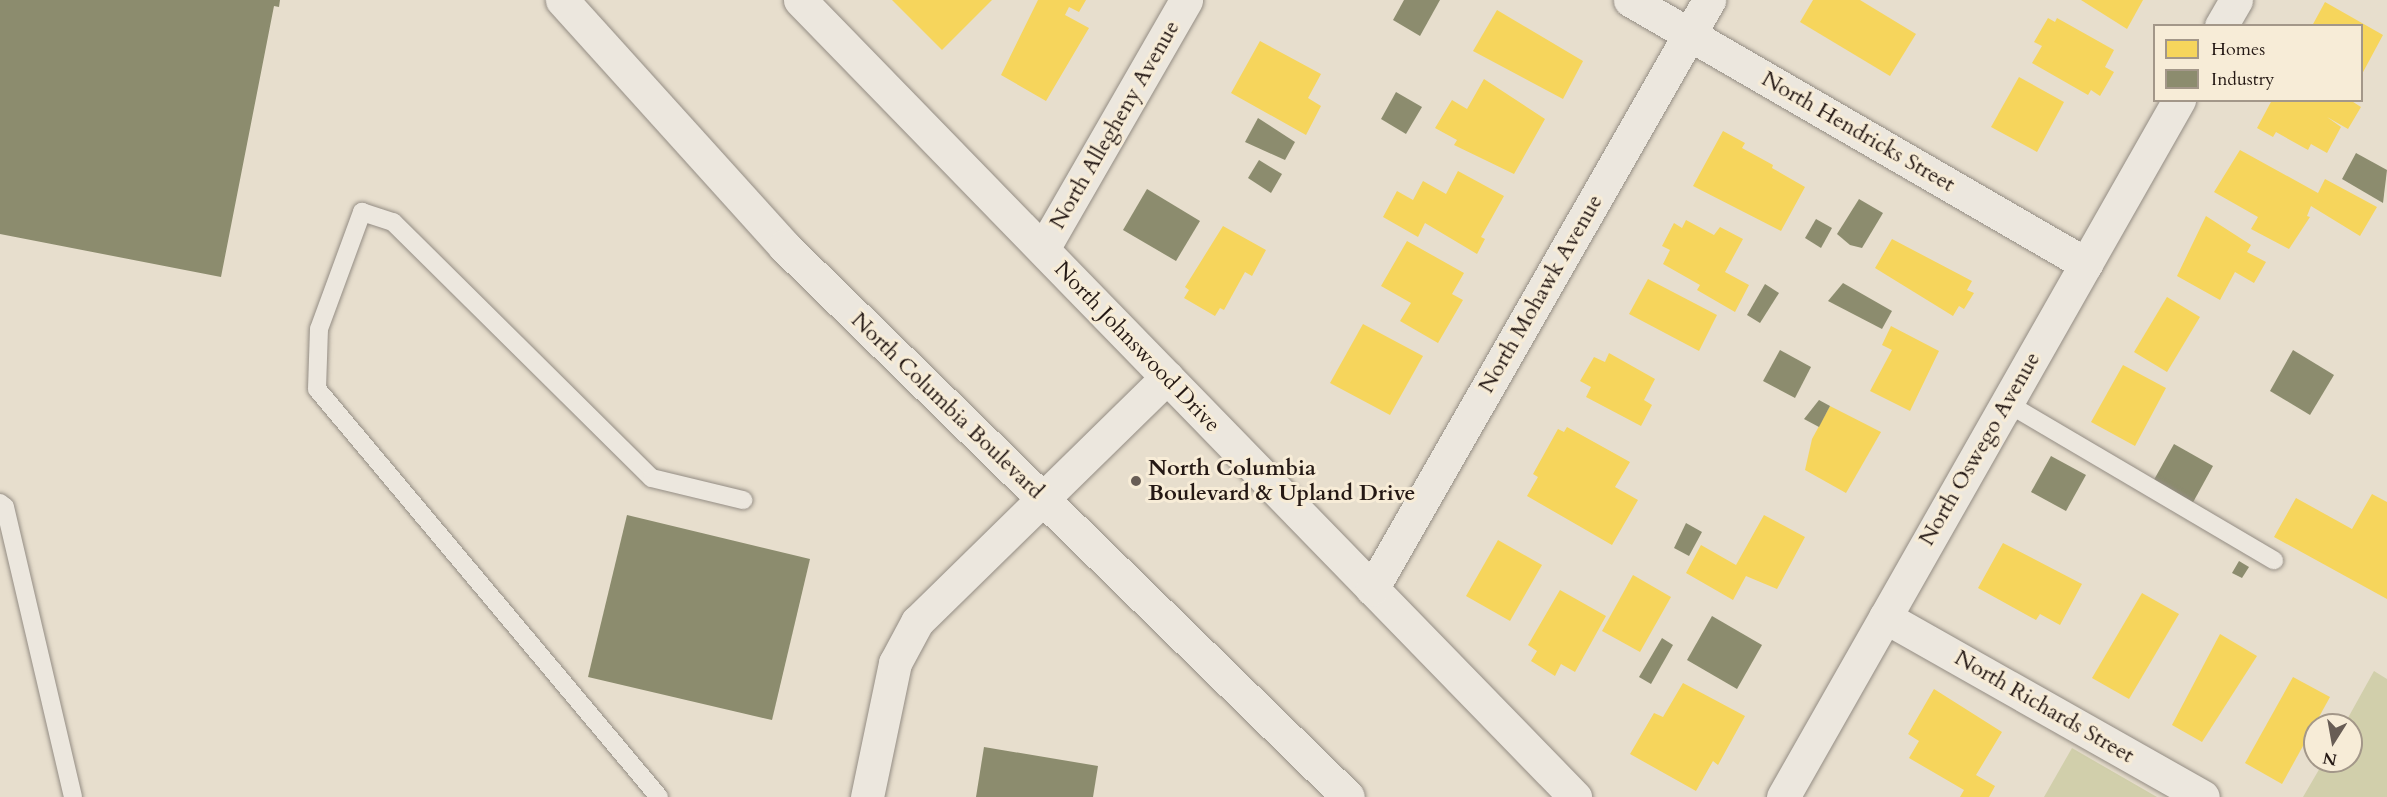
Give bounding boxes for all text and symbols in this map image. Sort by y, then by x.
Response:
street label: North Allegheny Avenue [1045,16,1185,234]
legend [2153,24,2363,102]
text: Homes [2211,37,2265,62]
street label: North Hendricks Street [1757,66,1959,198]
text: Industry [2211,67,2275,92]
street label: North Mohawk Avenue [1473,190,1609,398]
street label: North Johnswood Drive [1049,256,1225,438]
street label: North Columbia Boulevard [845,307,1049,505]
street label: North Oswego Avenue [1914,348,2046,550]
place label: North Columbia Boulevard & Upland Drive [1148,455,1415,506]
marker: North Columbia Boulevard & Upland Drive [1129,474,1143,488]
street label: North Richards Street [1950,645,2138,769]
north arrow [2303,713,2363,773]
text: N [2321,747,2339,771]

